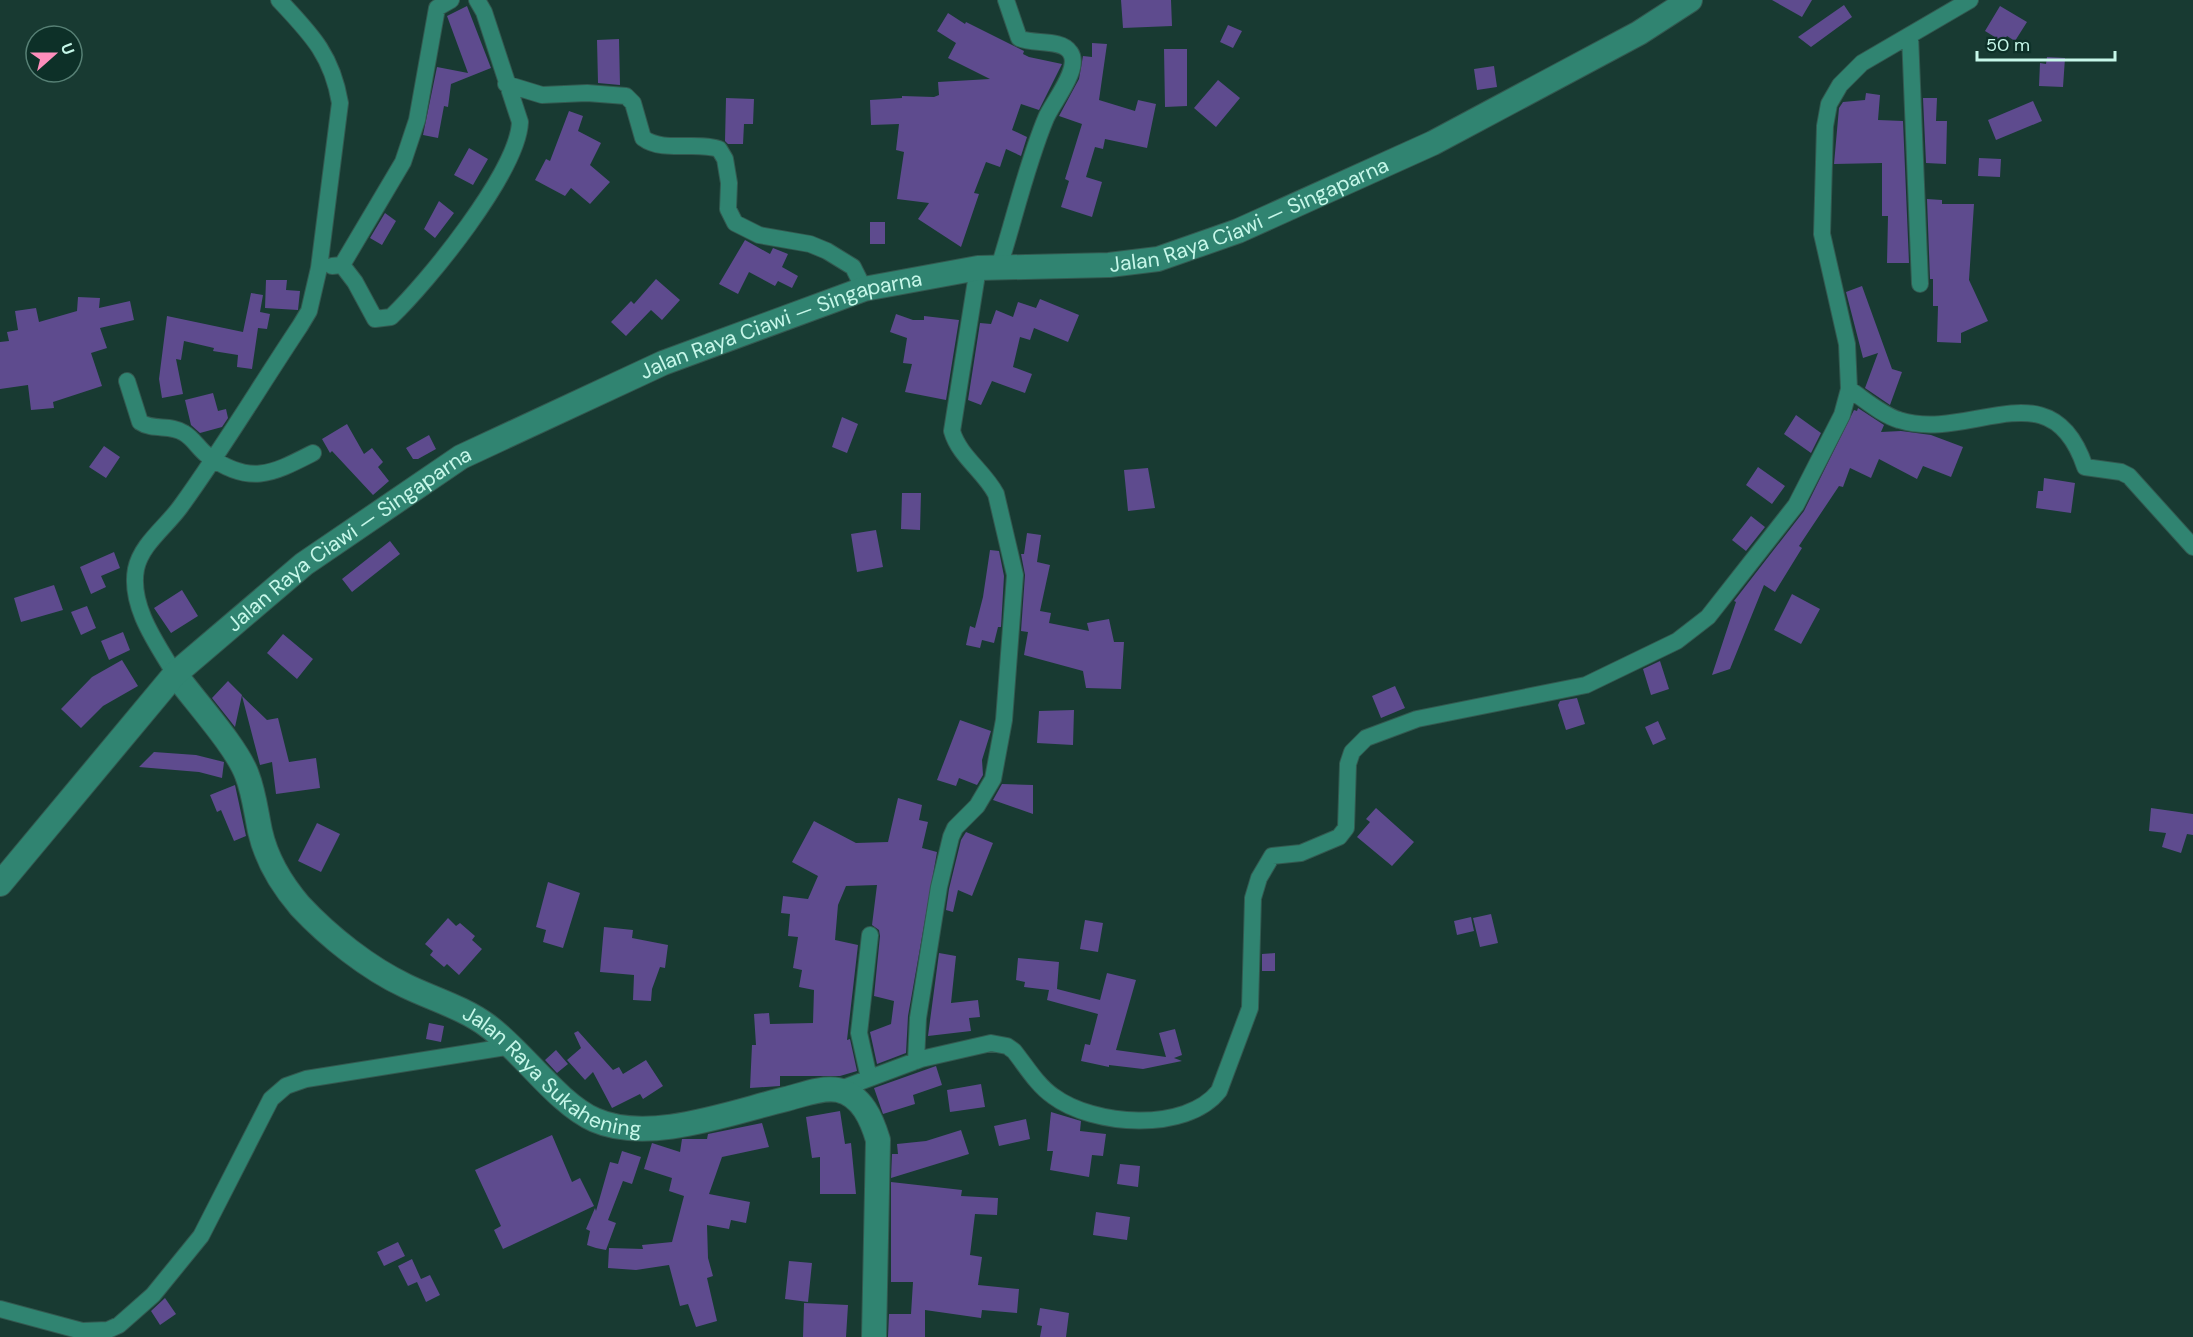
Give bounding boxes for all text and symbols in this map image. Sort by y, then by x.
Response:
north arrow [24,24,84,84]
scale bar [1977,24,2115,62]
text: 50 m [1986,33,2030,57]
text: U [56,40,79,58]
street label: Jalan Raya Ciawi — Singaparna [1108,151,1393,279]
street label: Jalan Raya Ciawi — Singaparna [635,265,924,386]
street label: Jalan Raya Ciawi — Singaparna [221,440,476,638]
street label: Jalan Raya Sukahening [458,999,642,1143]

